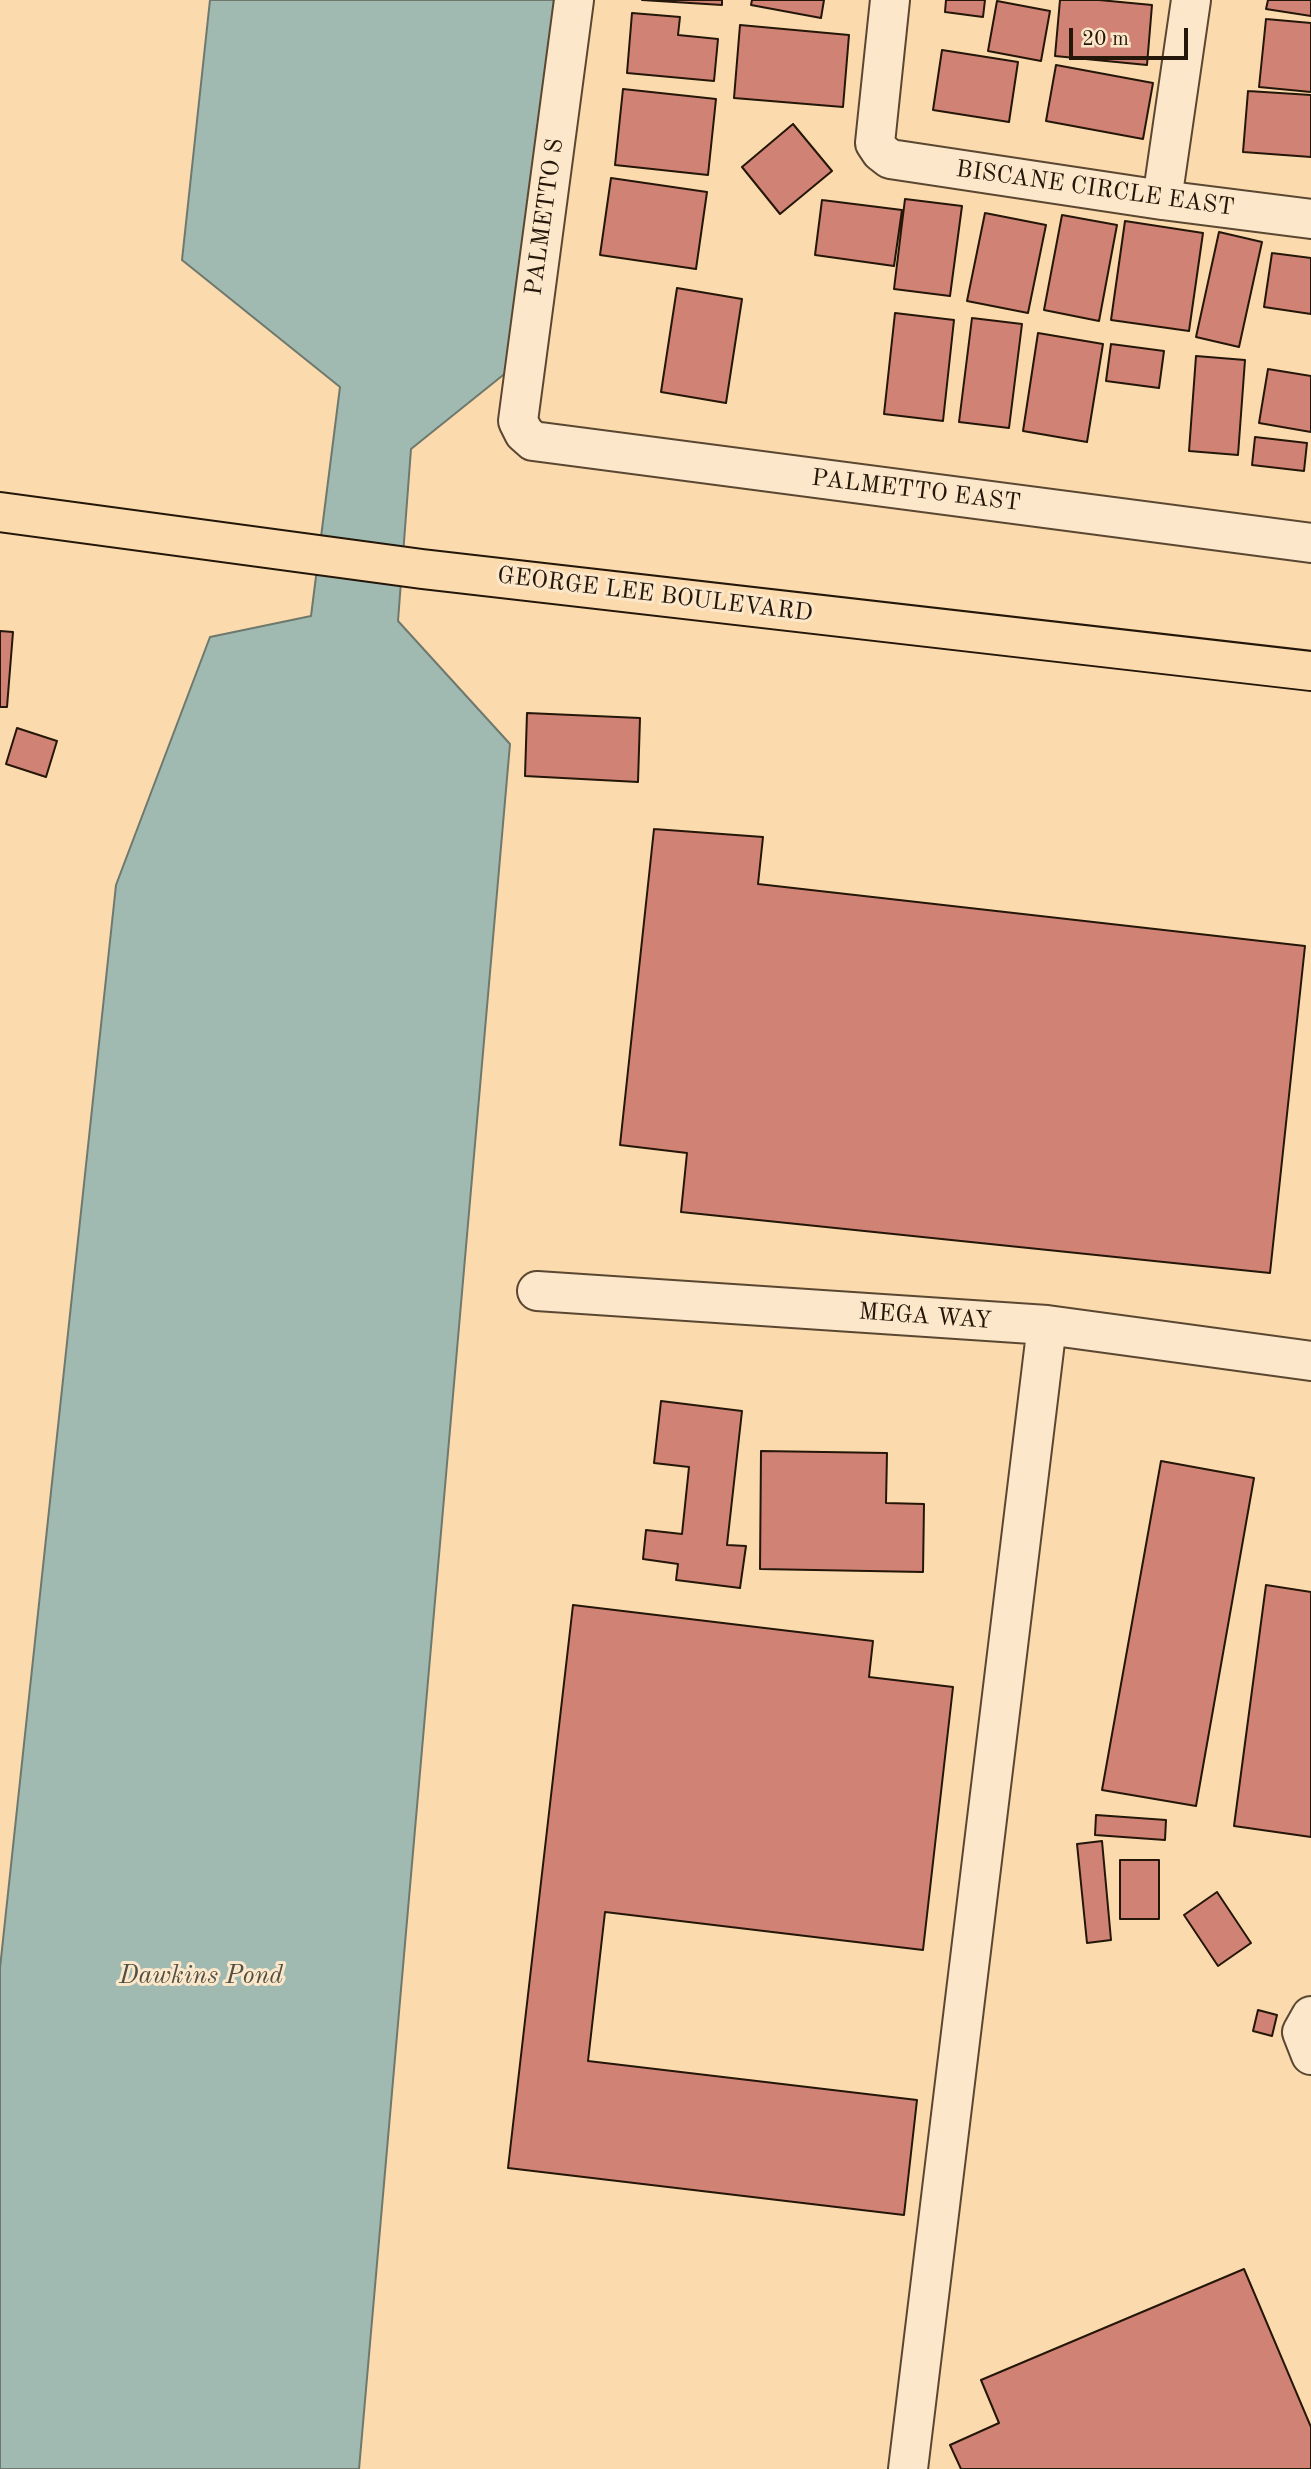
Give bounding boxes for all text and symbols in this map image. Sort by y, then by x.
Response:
scale bar [1073,14,1192,58]
text: 20 m [1082,29,1129,50]
street label: PALMETTO S [520,137,570,297]
street label: BISCANE CIRCLE EAST [954,155,1236,223]
street label: PALMETTO EAST [810,464,1022,518]
street label: GEORGE LEE BOULEVARD [496,561,814,629]
street label: MEGA WAY [857,1298,993,1336]
water label: Dawkins Pond [119,1960,283,1992]

